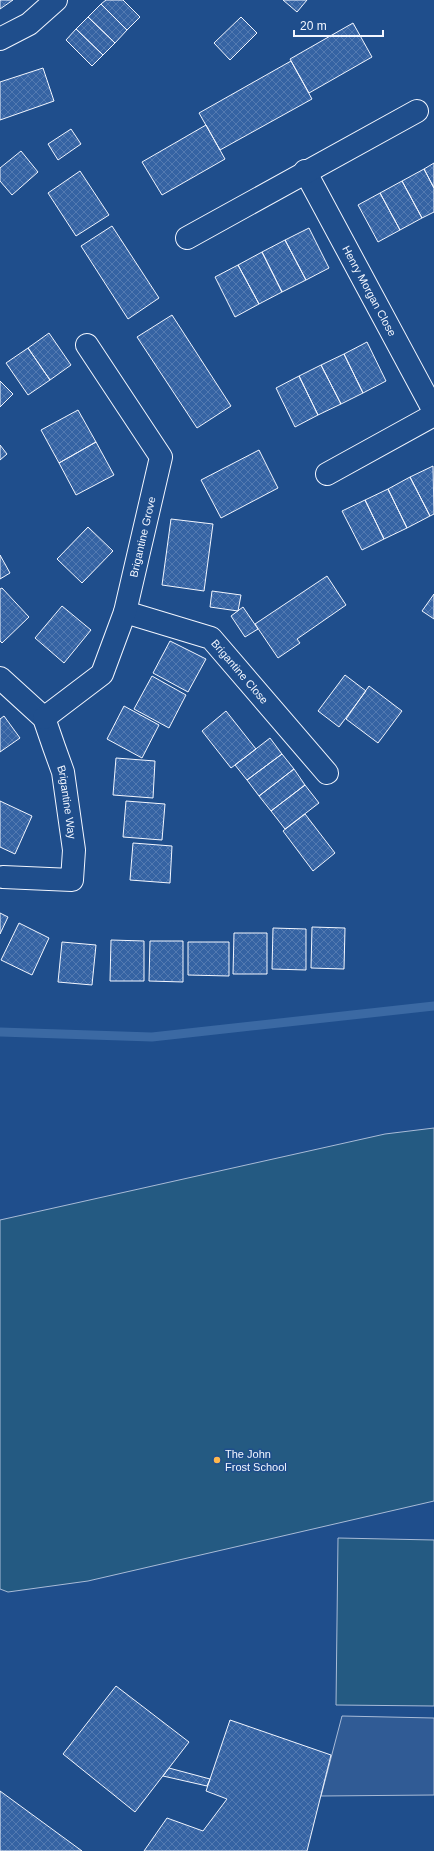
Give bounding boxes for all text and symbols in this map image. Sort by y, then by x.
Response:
scale bar [294,12,383,38]
text: 20 m [300,19,327,33]
street label: Henry Morgan Close [340,243,399,338]
street label: Brigantine Grove [127,495,158,579]
street label: Brigantine Close [209,637,271,706]
street label: Brigantine Way [55,764,78,840]
place label: The John Frost School [225,1448,287,1473]
marker: The John Frost School [212,1455,222,1465]

